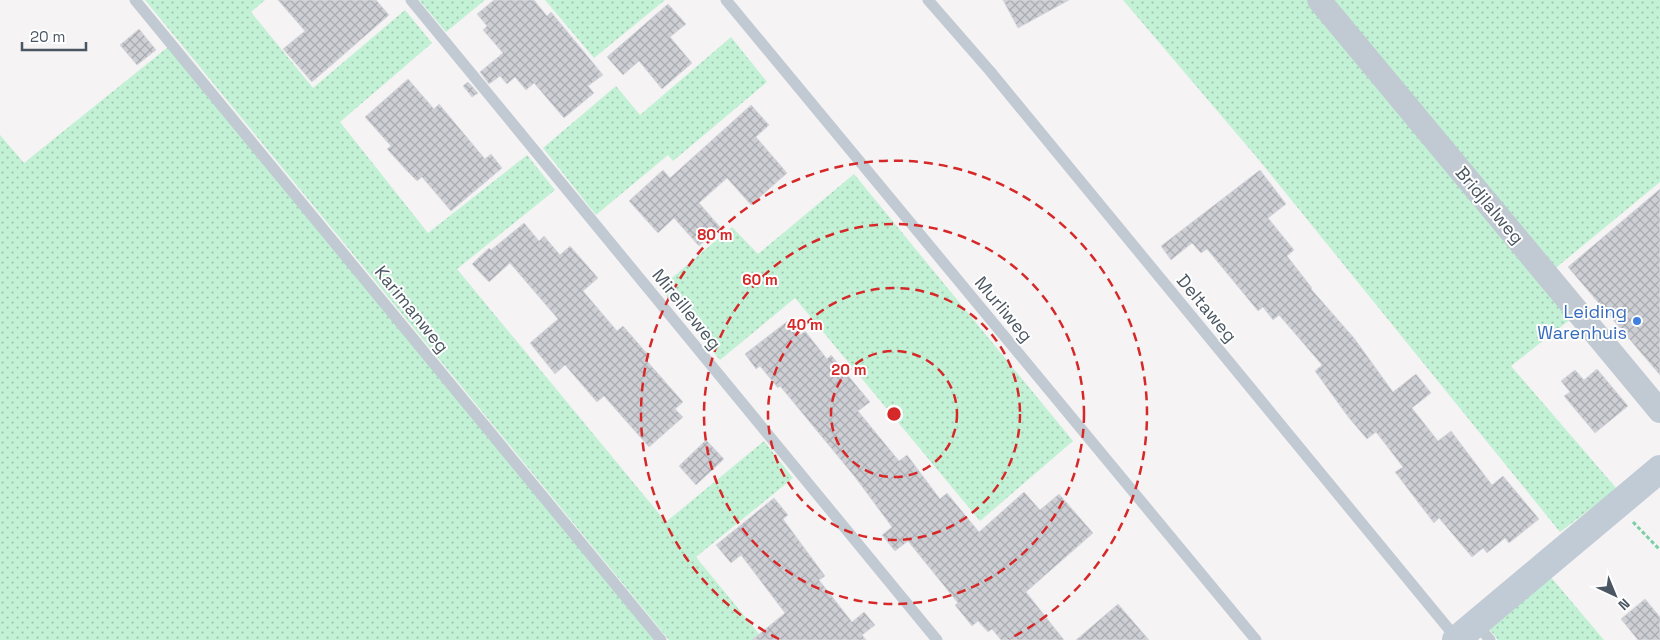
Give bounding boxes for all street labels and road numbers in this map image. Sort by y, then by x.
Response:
street label: Bridjlalweg [1451,161,1529,249]
street label: Karimanweg [370,261,454,357]
street label: Mireilleweg [647,264,727,354]
street label: Deltaweg [1172,269,1242,347]
street label: Murliweg [970,271,1038,347]

